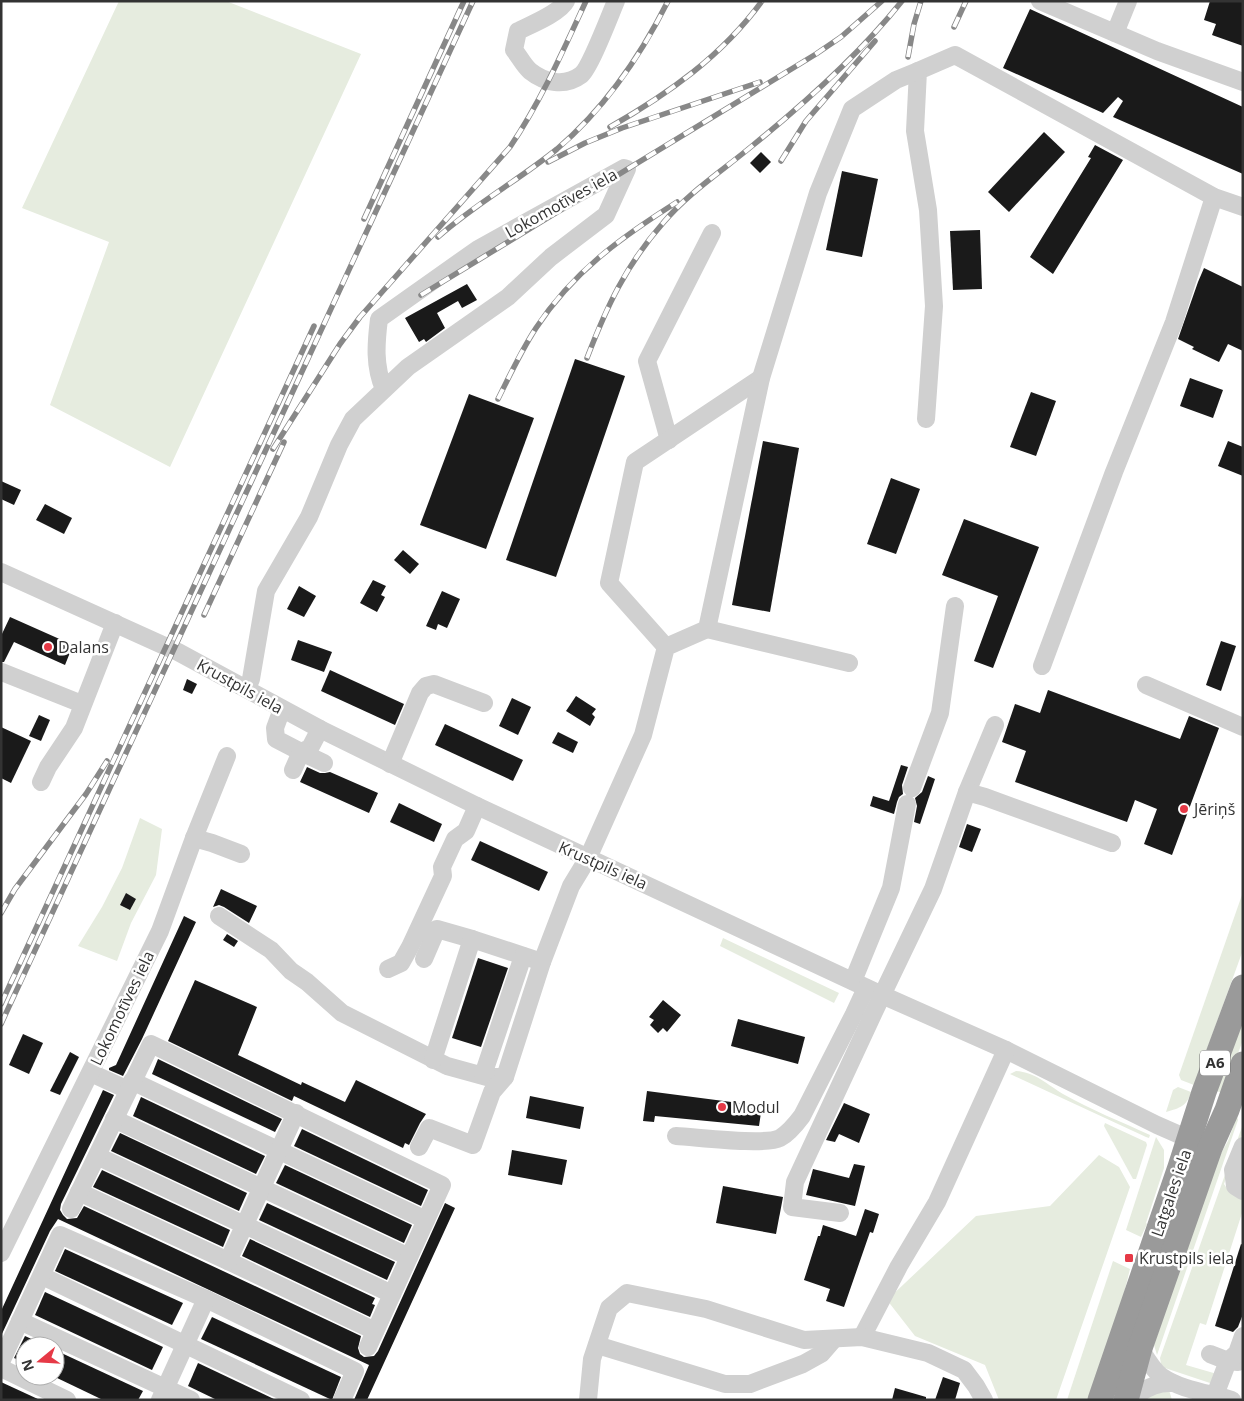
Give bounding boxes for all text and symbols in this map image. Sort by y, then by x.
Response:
street label: Lokomotīves iela [501,163,621,243]
place label: Dalans [58,636,109,658]
marker: Dalans [42,641,54,653]
street label: Krustpils iela [193,653,287,719]
place label: Jēriņš [1192,798,1235,820]
marker: Jēriņš [1178,803,1190,815]
street label: Krustpils iela [555,836,651,894]
street label: Lokomotīves iela [85,947,159,1069]
road number: A6 [1200,1050,1230,1076]
place label: Modul [732,1096,780,1118]
marker: Modul [716,1101,728,1113]
street label: Latgales iela [1146,1146,1196,1240]
place label: Krustpils iela [1139,1247,1234,1269]
marker: Krustpils iela [1123,1252,1135,1264]
north arrow [15,1336,65,1386]
text: N [16,1357,38,1374]

